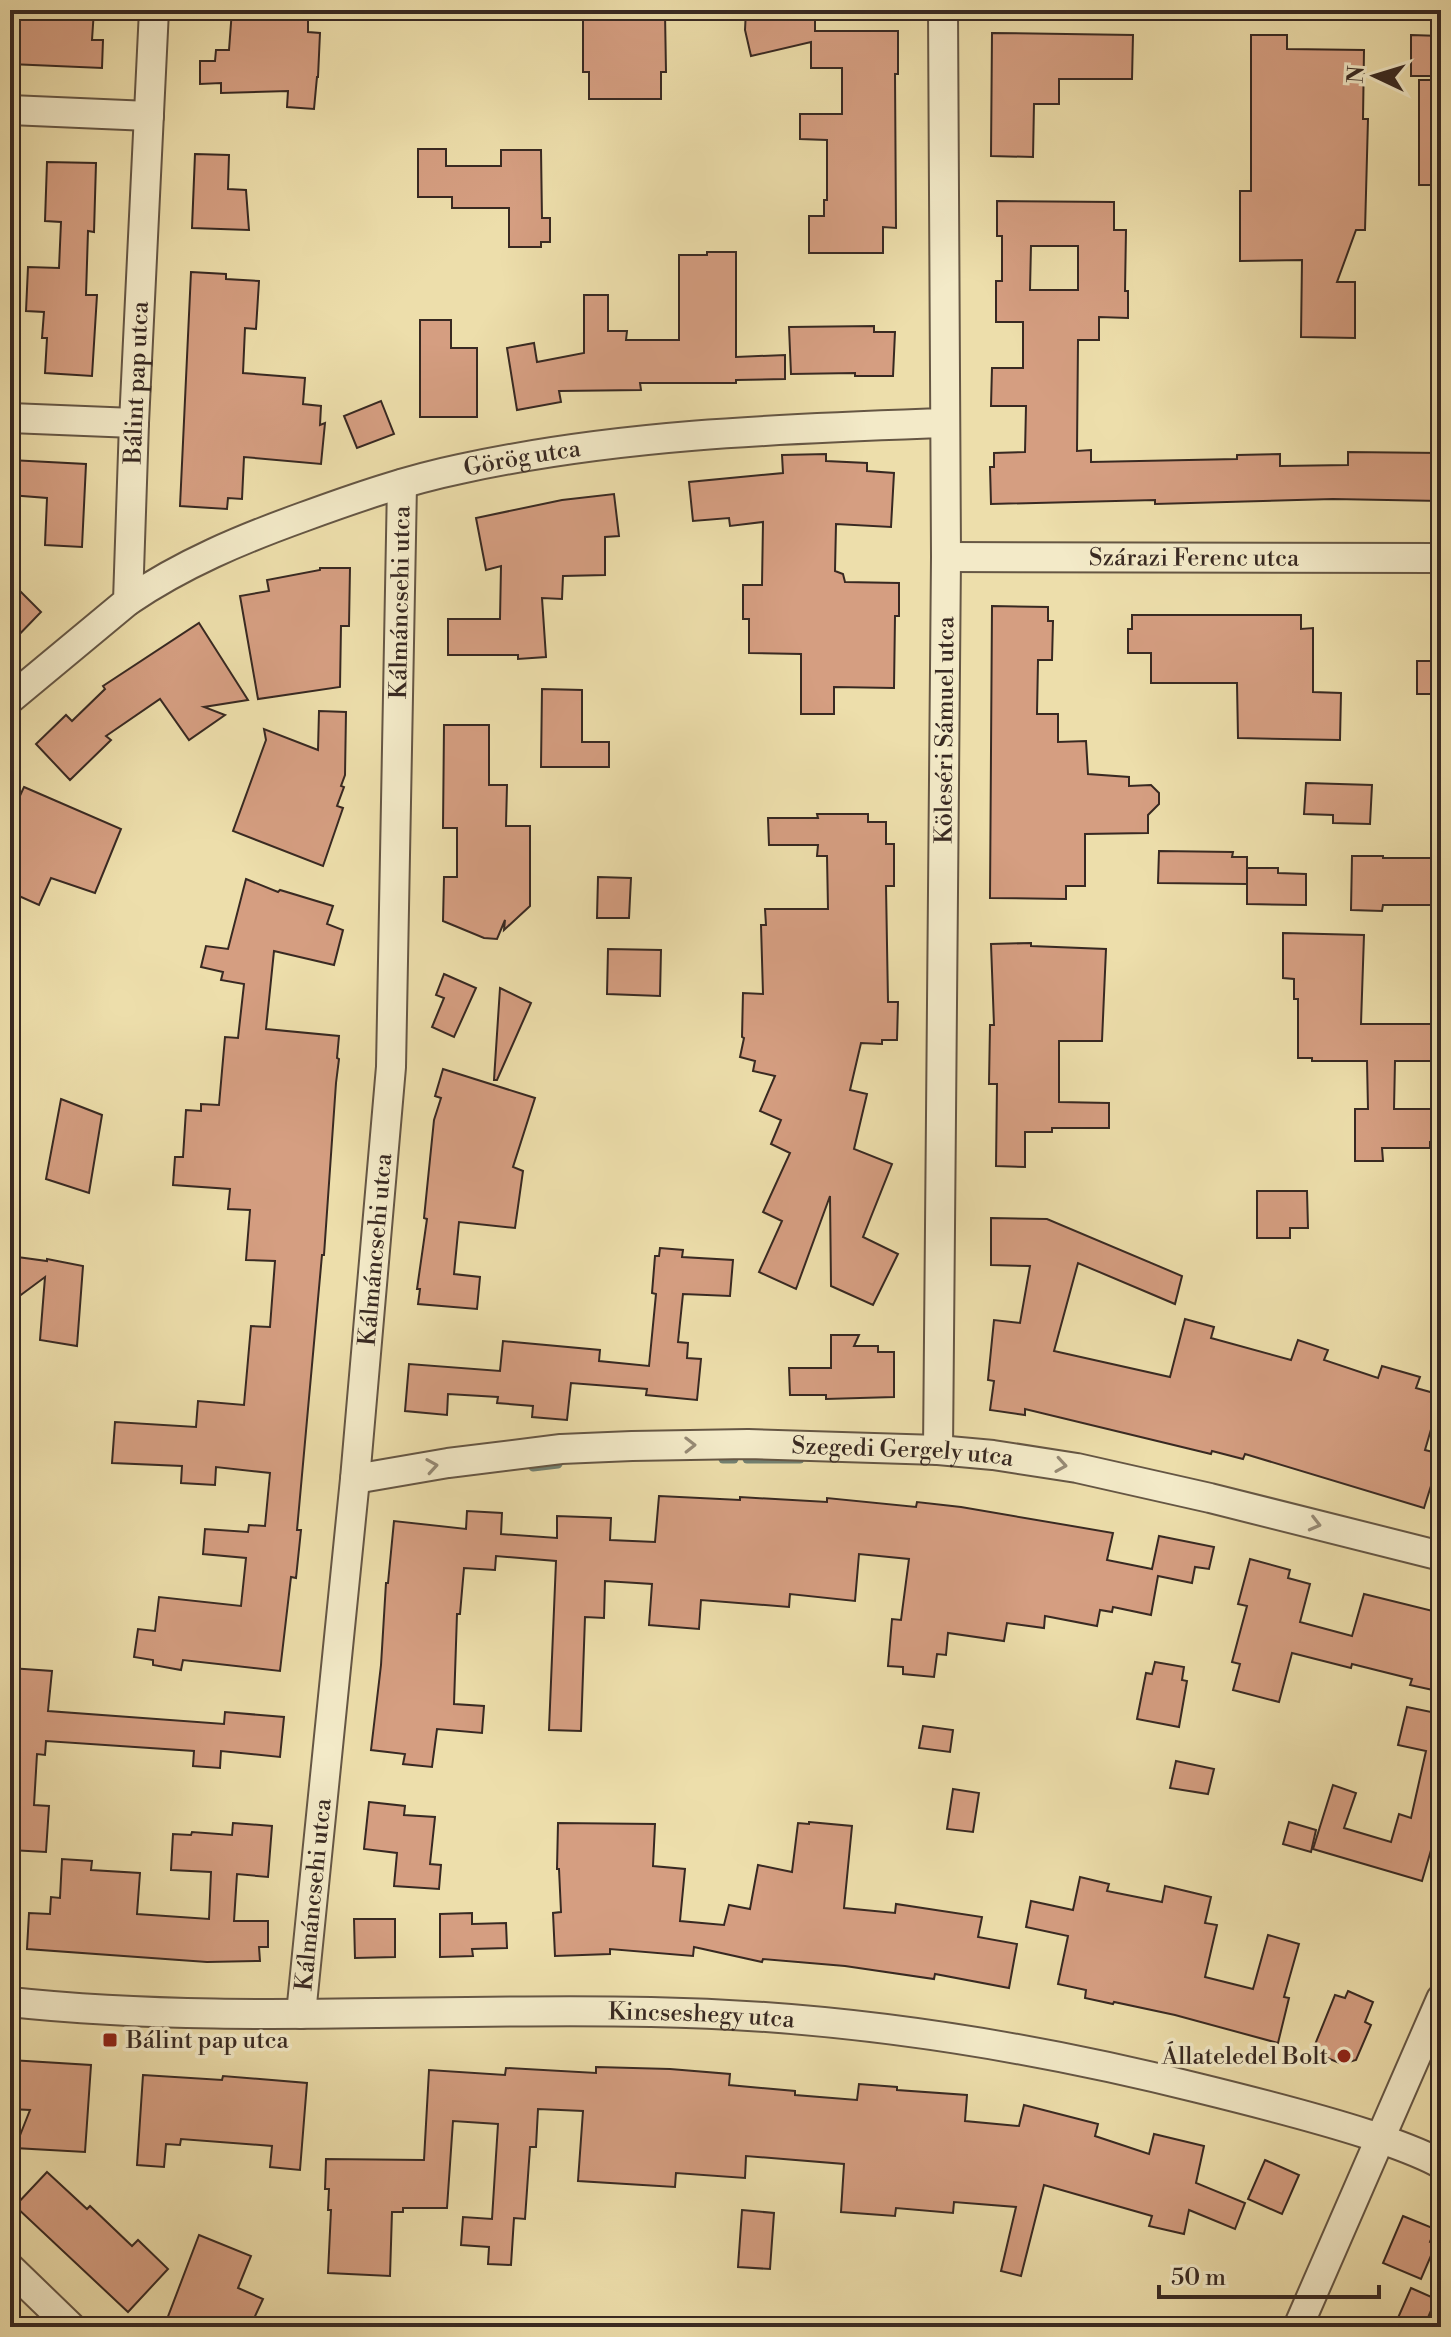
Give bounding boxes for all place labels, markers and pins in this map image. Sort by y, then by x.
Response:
place label: Bálint pap utca [125,2026,290,2056]
marker: Bálint pap utca [101,2031,119,2049]
place label: Állateledel Bolt [1161,2041,1328,2072]
marker: Állateledel Bolt [1335,2047,1353,2065]

